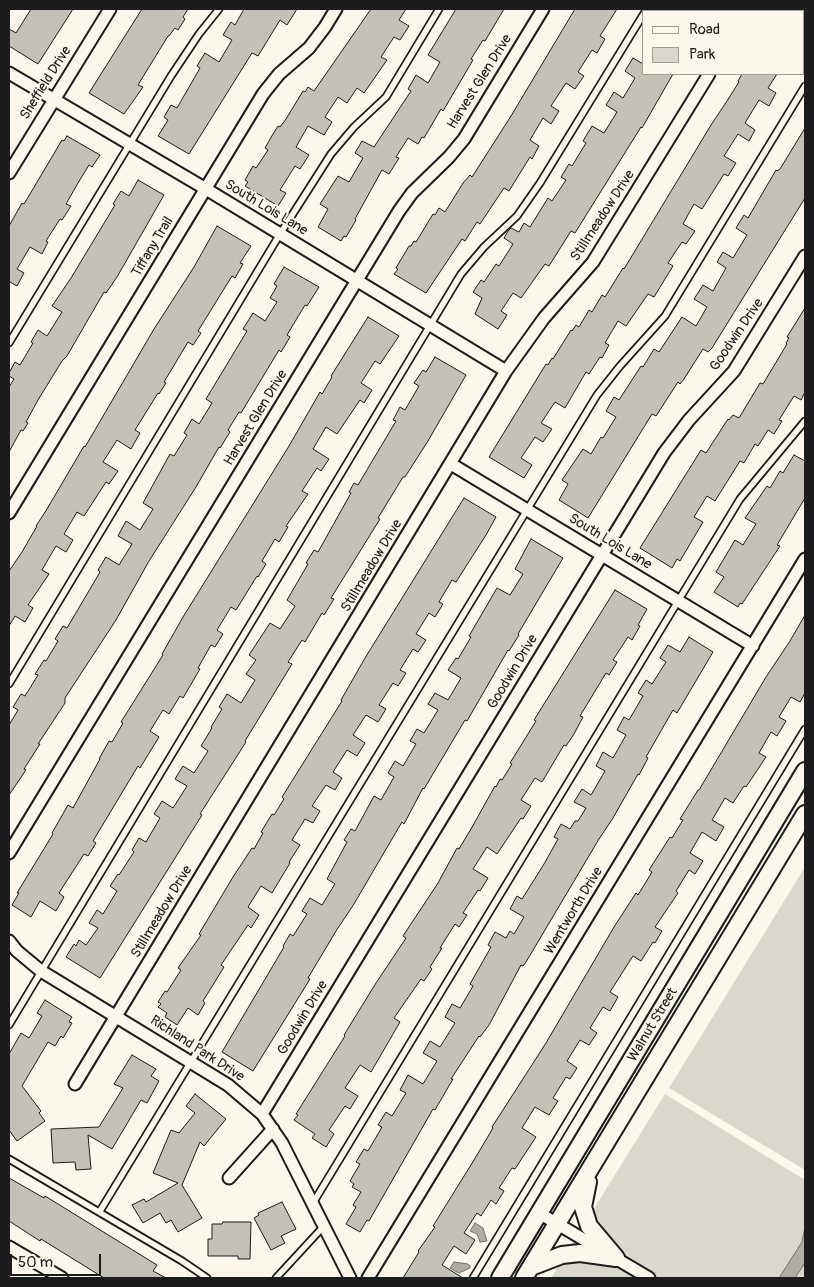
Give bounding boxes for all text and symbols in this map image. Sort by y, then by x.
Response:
legend [642,10,804,75]
text: Road [689,20,720,39]
street label: Harvest Glen Drive [444,32,516,132]
street label: Sheffield Drive [17,43,75,123]
text: Park [689,45,715,64]
street label: Stillmeadow Drive [567,167,639,265]
street label: South Lois Lane [221,177,311,239]
street label: Tiffany Trail [129,214,177,280]
street label: Goodwin Drive [707,296,767,374]
street label: Harvest Glen Drive [221,367,291,469]
street label: South Lois Lane [565,511,655,573]
street label: Stillmeadow Drive [338,517,406,615]
street label: Goodwin Drive [484,632,542,712]
street label: Stillmeadow Drive [128,863,196,961]
street label: Wentworth Drive [541,864,607,958]
street label: Goodwin Drive [274,978,332,1058]
street label: Walnut Street [624,985,682,1065]
street label: Richland Park Drive [147,1012,247,1086]
scale bar [12,1244,104,1276]
text: 50 m [18,1253,53,1272]

